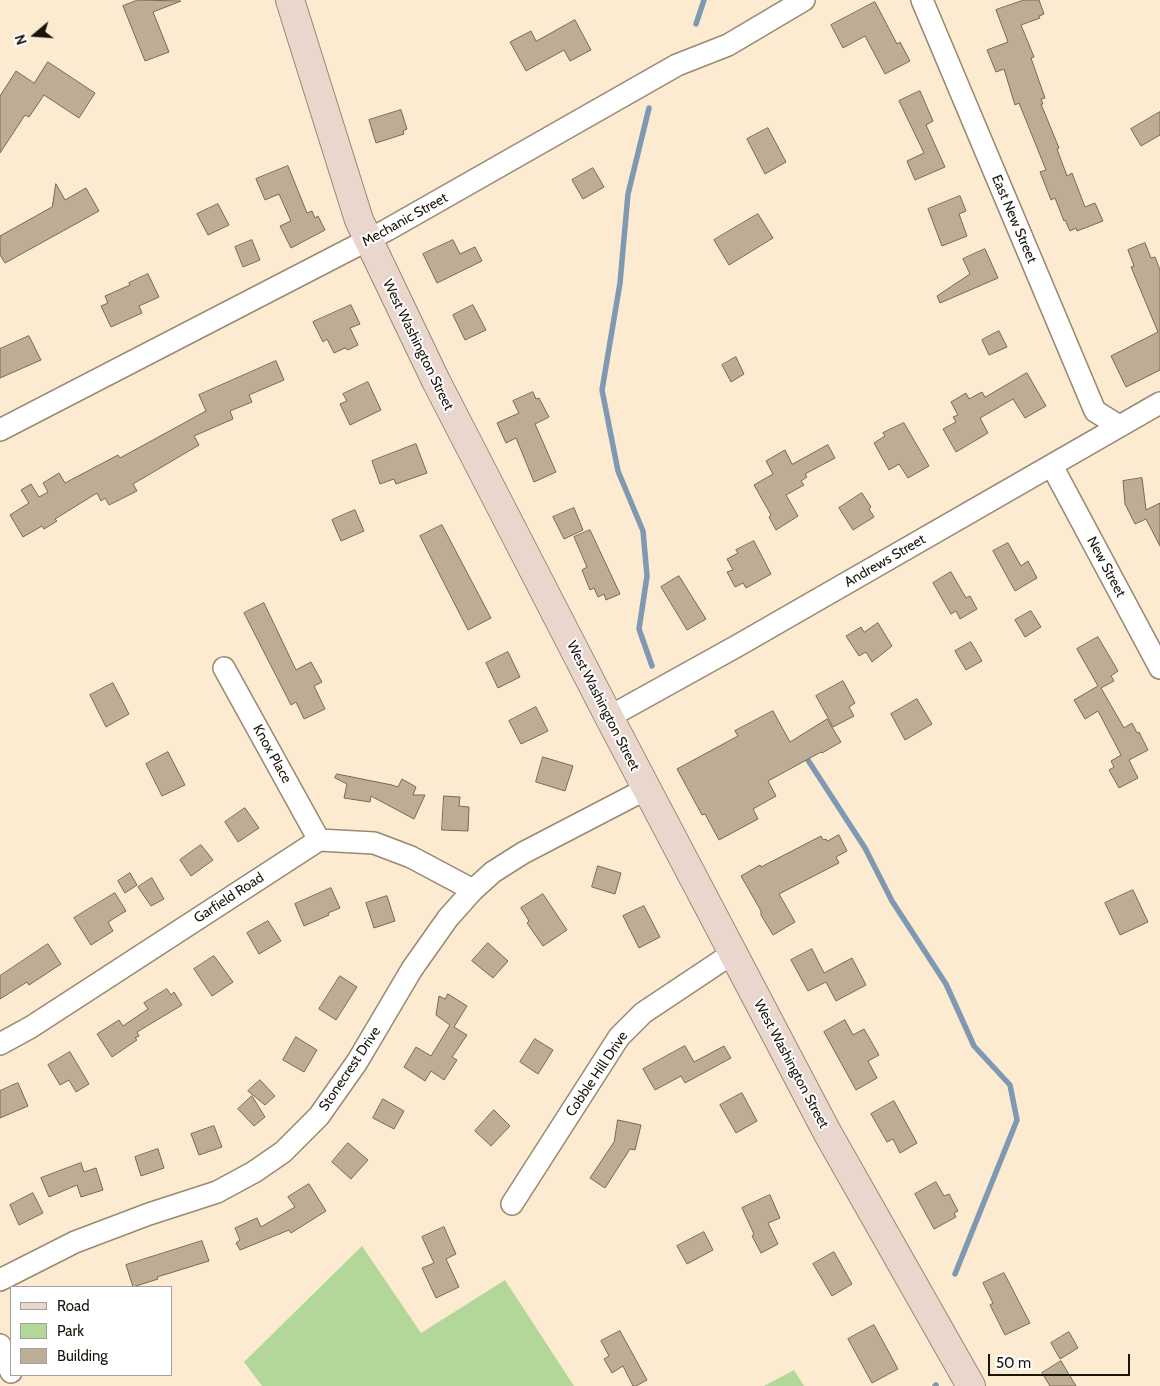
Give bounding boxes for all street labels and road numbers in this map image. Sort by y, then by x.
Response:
street label: East New Street [988,172,1040,266]
street label: Mechanic Street [359,190,451,250]
street label: West Washington Street [379,277,457,413]
street label: Andrews Street [842,531,928,591]
street label: New Street [1083,534,1129,600]
street label: West Washington Street [563,638,643,774]
street label: Knox Place [249,722,295,786]
street label: Garfield Road [191,869,267,927]
street label: West Washington Street [750,997,832,1131]
street label: Stonecrest Drive [316,1024,384,1114]
street label: Cobble Hill Drive [562,1028,632,1120]

